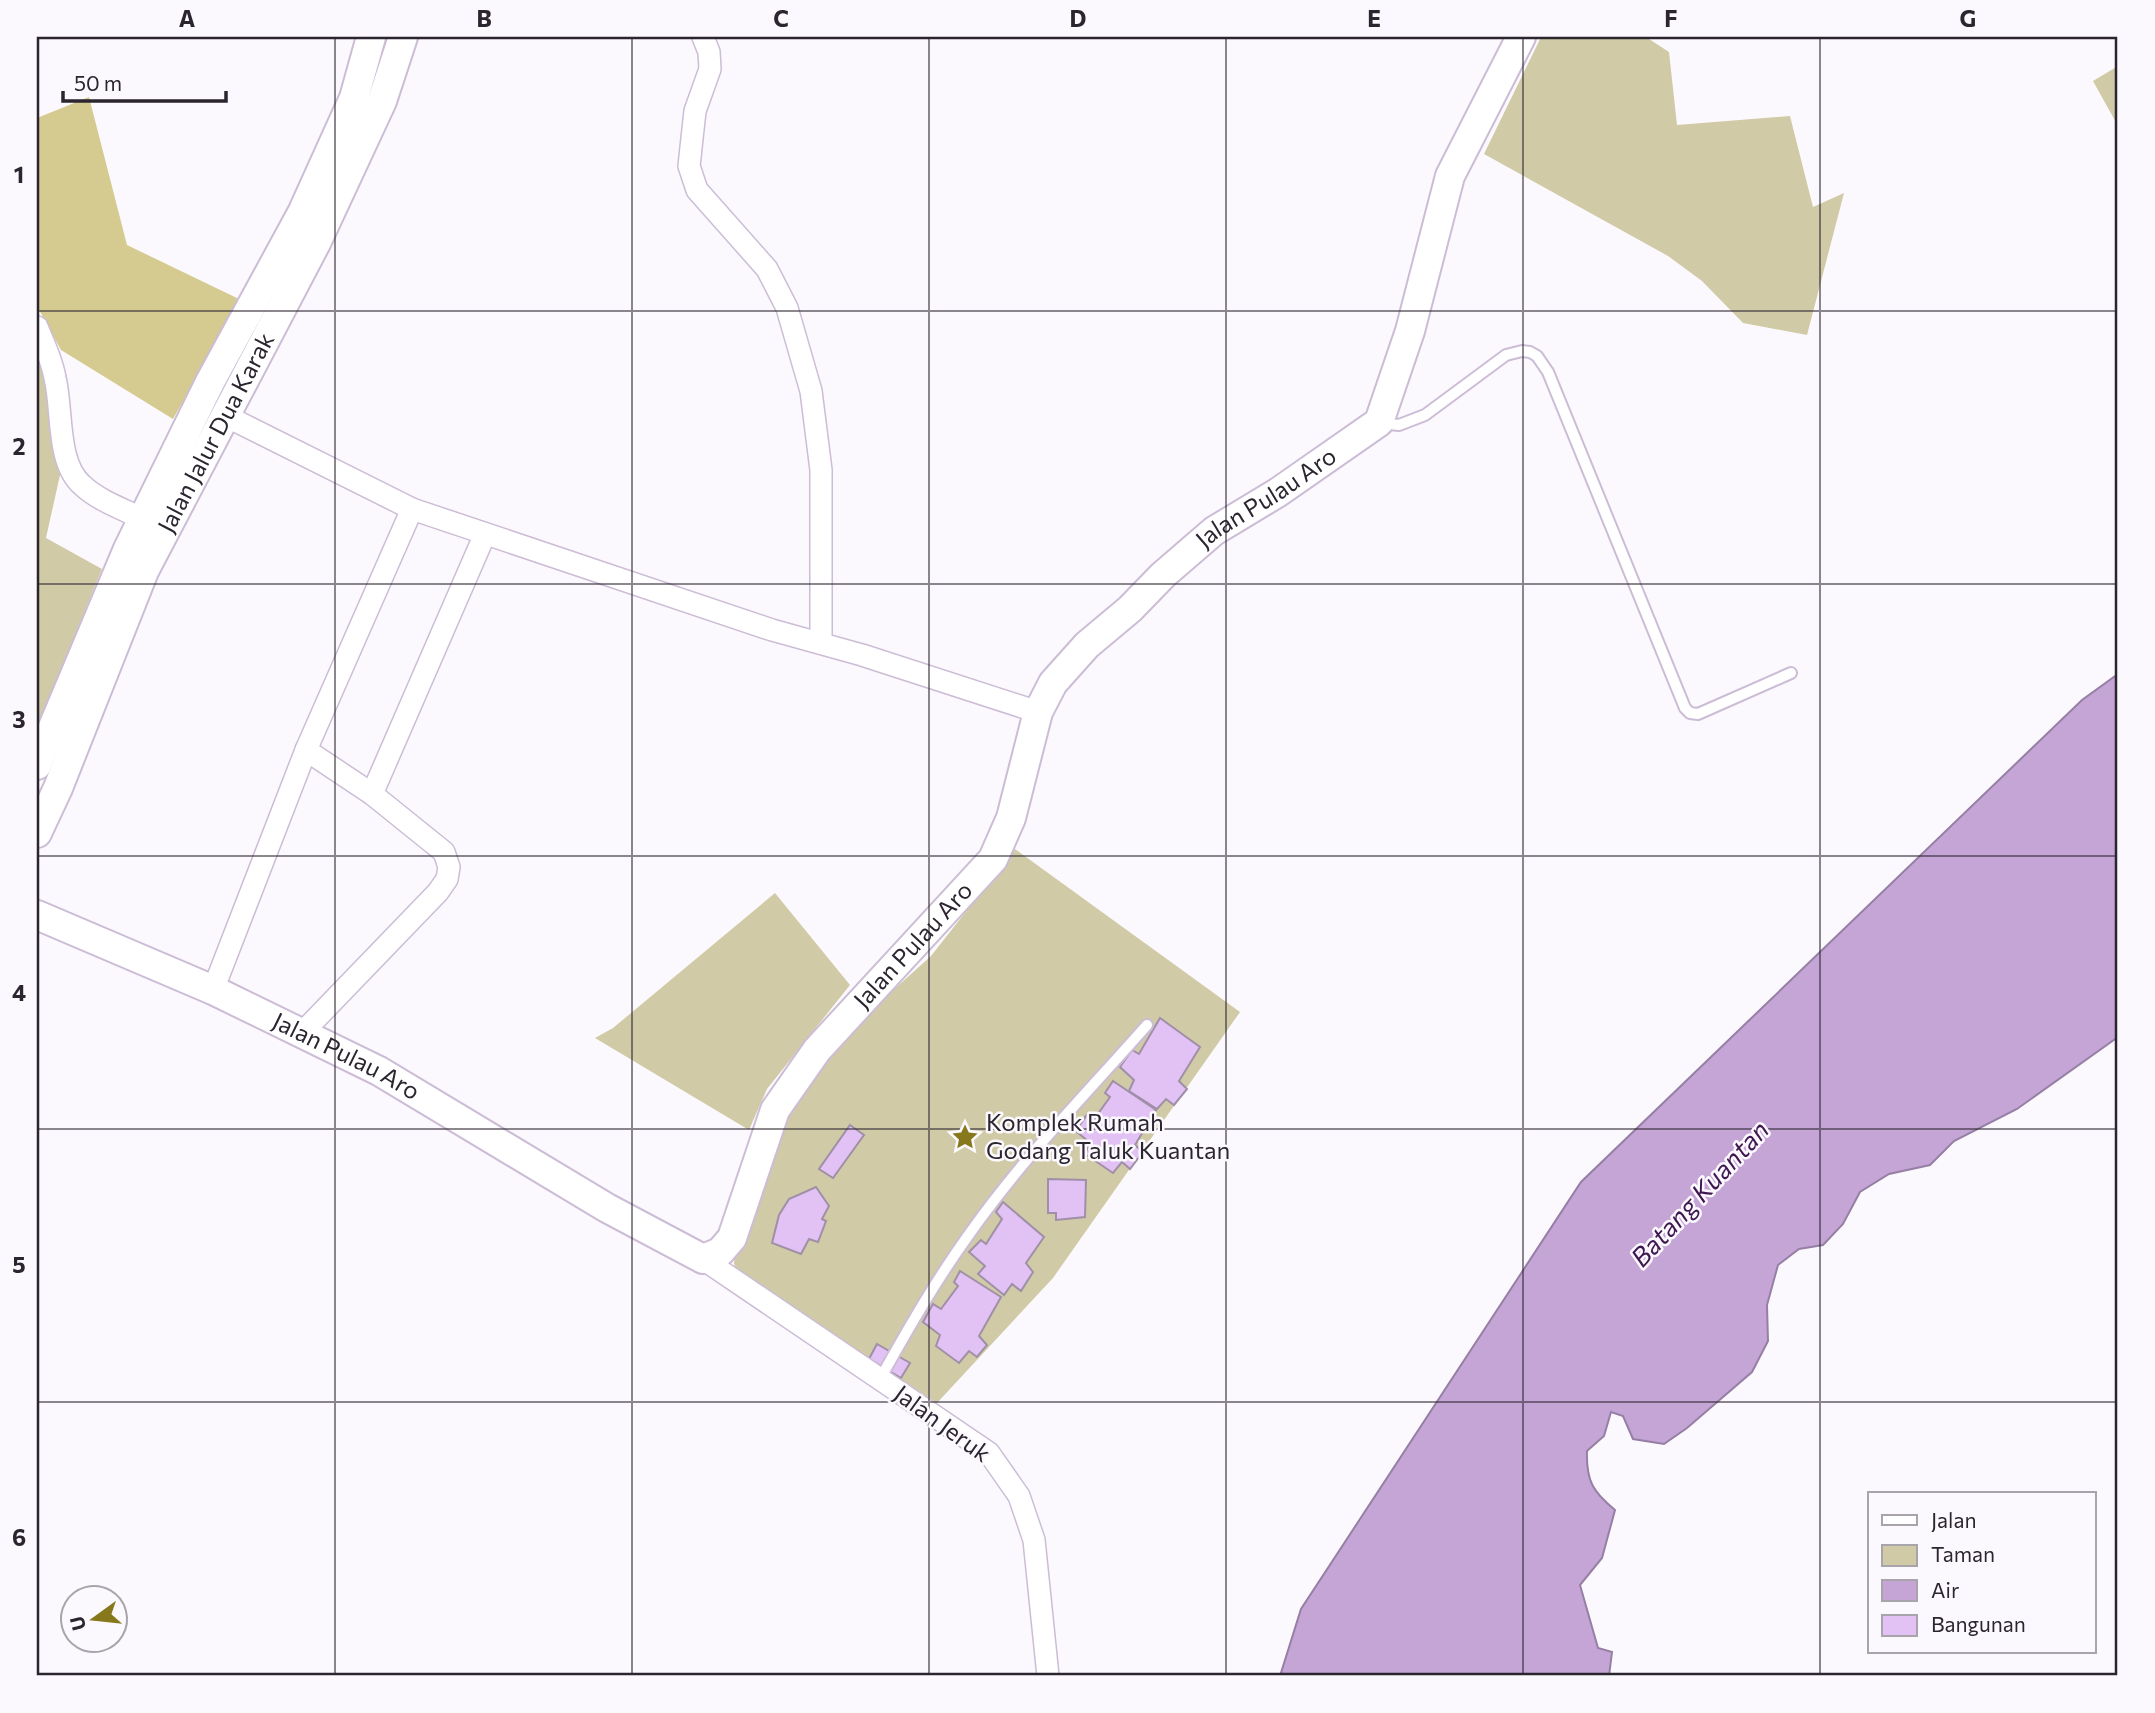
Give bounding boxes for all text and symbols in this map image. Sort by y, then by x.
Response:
text: A [179,4,196,32]
text: B [476,4,492,32]
text: C [773,4,789,32]
text: D [1070,4,1087,32]
text: E [1367,4,1381,32]
text: F [1664,4,1678,32]
text: G [1960,4,1976,32]
scale bar [63,60,226,104]
text: 50 m [74,70,122,95]
text: 1 [14,160,24,188]
street label: Jalan Jalur Dua Karak [151,327,279,537]
text: 2 [12,432,26,460]
street label: Jalan Pulau Aro [1189,440,1341,553]
text: 3 [12,705,26,733]
street label: Jalan Pulau Aro [847,875,978,1014]
text: 4 [12,978,26,1006]
street label: Jalan Pulau Aro [268,1005,426,1105]
place label: Komplek Rumah Godang Taluk Kuantan [986,1107,1230,1164]
water label: Batang Kuantan [1623,1114,1774,1272]
place icon: Komplek Rumah Godang Taluk Kuantan [950,1122,980,1152]
text: 5 [12,1250,26,1278]
street label: Jalan Jeruk [889,1378,997,1467]
legend [1868,1492,2096,1654]
text: Jalan [1931,1507,1976,1532]
text: 6 [12,1523,26,1551]
text: Taman [1931,1541,1995,1566]
text: Air [1931,1577,1959,1602]
north arrow [60,1584,130,1654]
text: Bangunan [1931,1611,2026,1636]
text: U [64,1614,90,1633]

